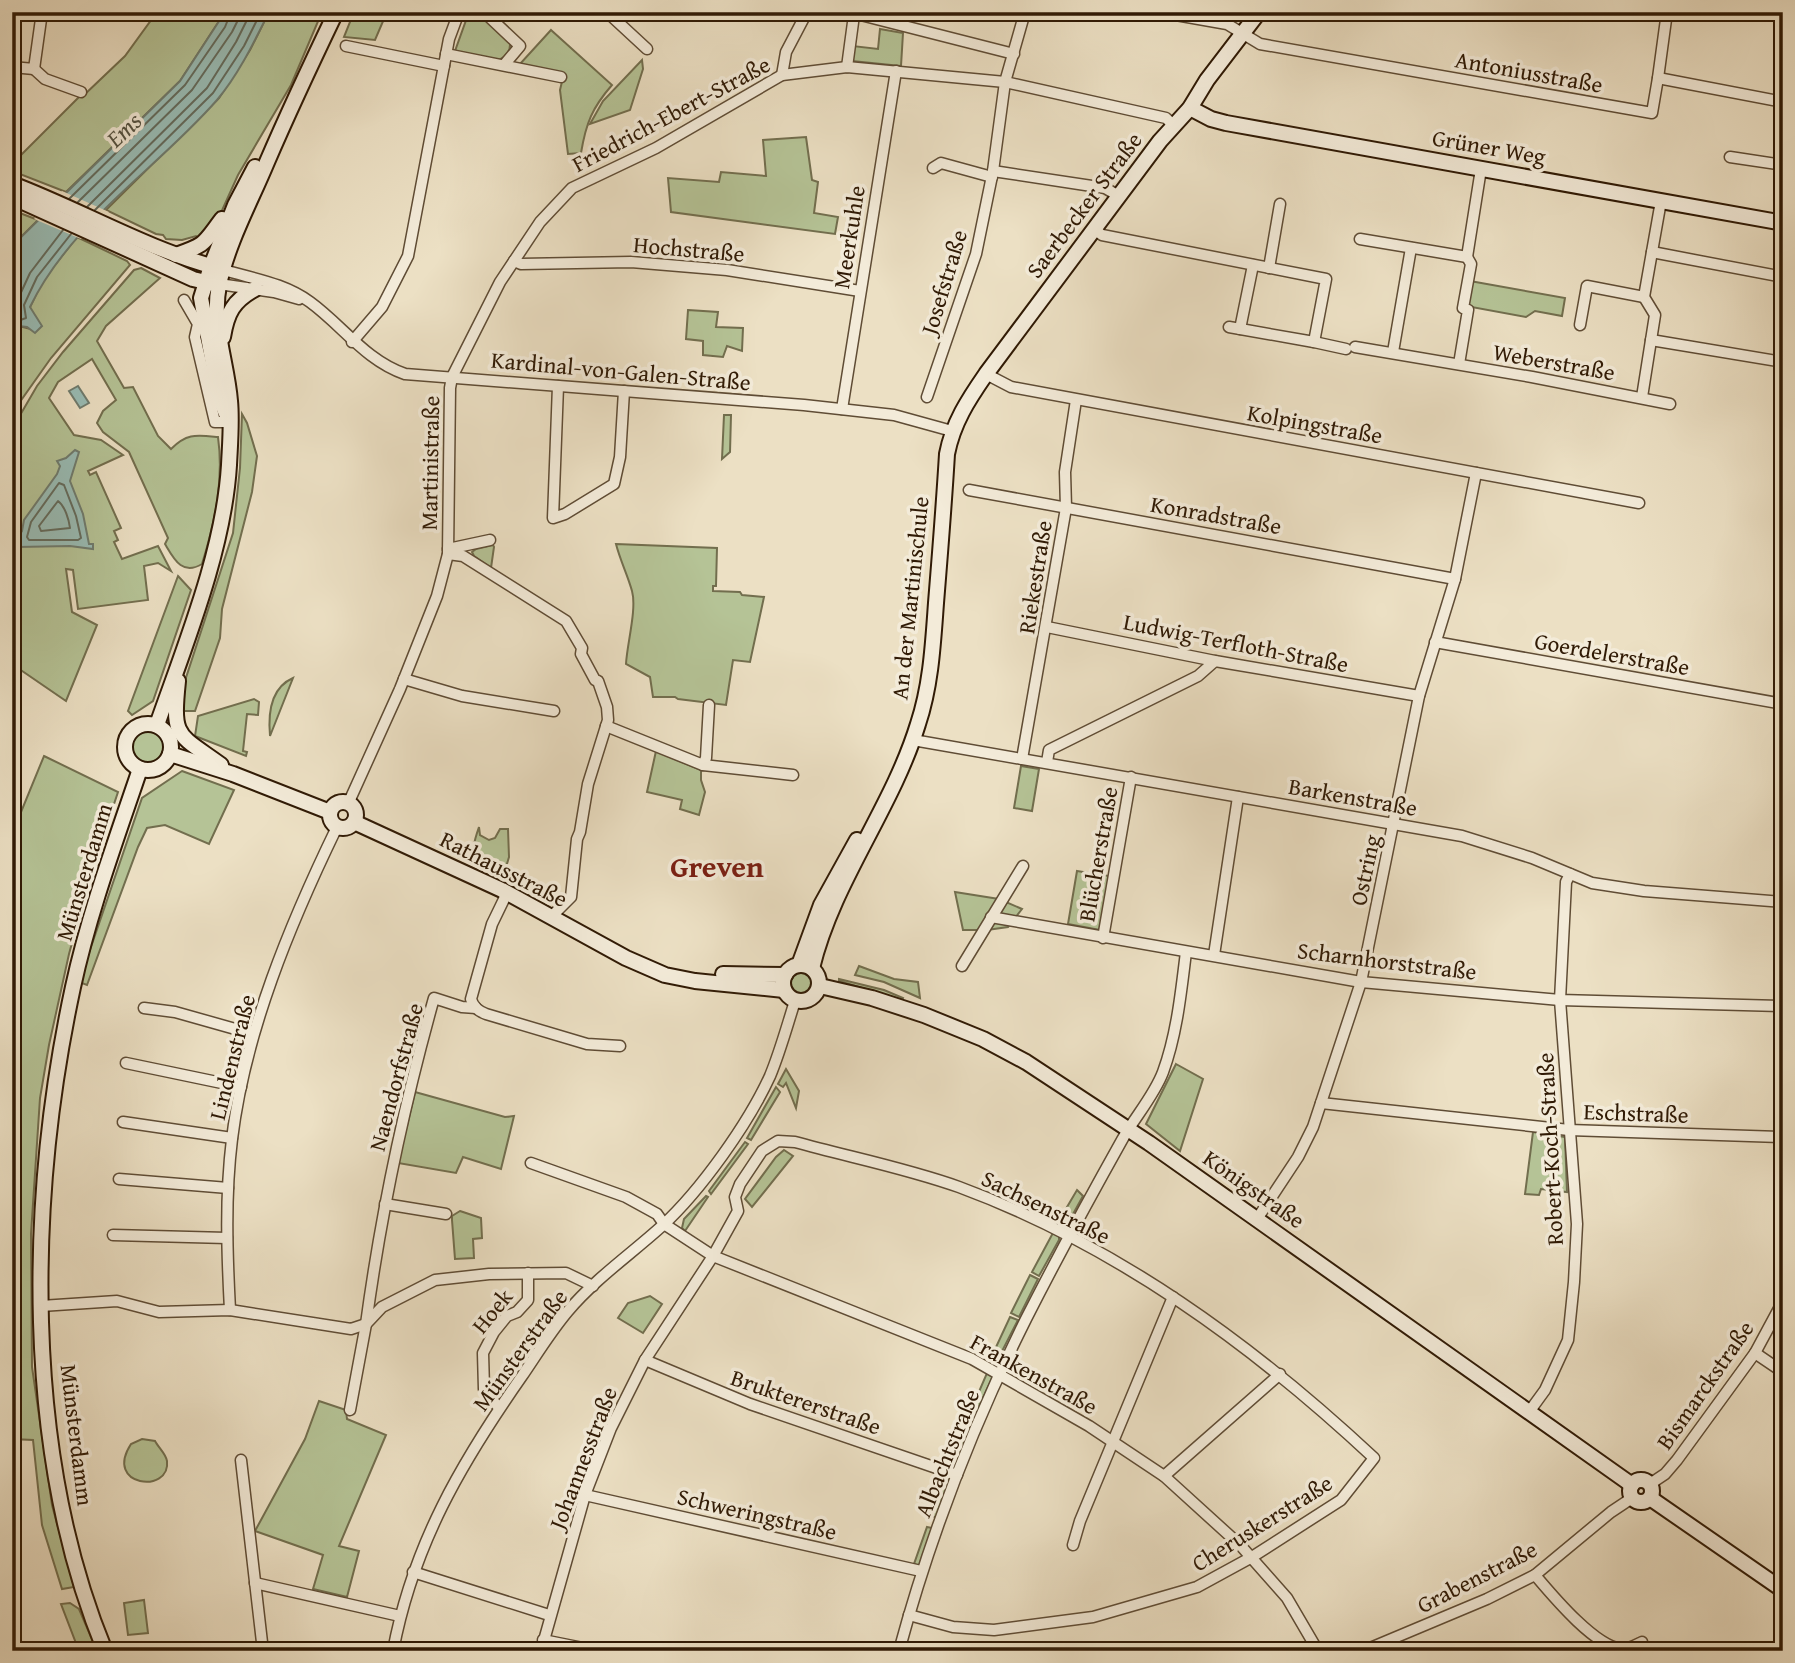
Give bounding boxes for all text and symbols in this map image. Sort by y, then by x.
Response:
street label: Antoniusstraße [1453,42,1605,101]
street label: Friedrich-Ebert-Straße [566,47,776,180]
water label: Ems [97,104,150,156]
street label: Grüner Weg [1430,120,1549,173]
street label: Saerbecker Straße [1018,125,1150,285]
street label: Meerkuhle [824,183,873,291]
street label: Josefstraße [911,225,975,341]
street label: Hochstraße [632,227,746,270]
street label: Weberstraße [1491,335,1618,388]
street label: Kardinal-von-Galen-Straße [490,343,752,398]
street label: Martinistraße [412,395,447,531]
street label: Kolpingstraße [1245,395,1385,452]
street label: Konradstraße [1148,487,1284,542]
street label: An der Martinischule [882,495,937,701]
street label: Riekestraße [1009,518,1060,636]
street label: Ludwig-Terfloth-Straße [1121,605,1351,681]
street label: Goerdelerstraße [1532,624,1692,683]
street label: Barkenstraße [1286,769,1420,824]
street label: Blücherstraße [1069,784,1126,924]
street label: Münsterdamm [47,799,120,945]
street label: Rathausstraße [435,822,574,915]
street label: Ostring [1341,831,1388,908]
district label: Greven [670,844,764,888]
street label: Scharnhorststraße [1296,933,1479,988]
street label: Lindenstraße [200,991,263,1123]
street label: Naendorfstraße [360,999,431,1155]
street label: Robert-Koch-Straße [1528,1052,1571,1246]
street label: Eschstraße [1583,1094,1689,1131]
street label: Königstraße [1197,1141,1312,1236]
street label: Sachsenstraße [976,1161,1116,1252]
street label: Hoek [463,1281,520,1340]
street label: Münsterstraße [464,1282,575,1417]
street label: Bismarckstraße [1648,1314,1761,1456]
street label: Frankenstraße [965,1325,1104,1422]
street label: Bruktererstraße [727,1360,886,1443]
street label: Münsterdamm [52,1362,103,1508]
street label: Johannesstraße [539,1382,625,1537]
street label: Albachtstraße [906,1384,987,1522]
street label: Cheruskerstraße [1185,1466,1338,1579]
street label: Schweringstraße [674,1479,840,1548]
street label: Grabenstraße [1411,1532,1543,1621]

